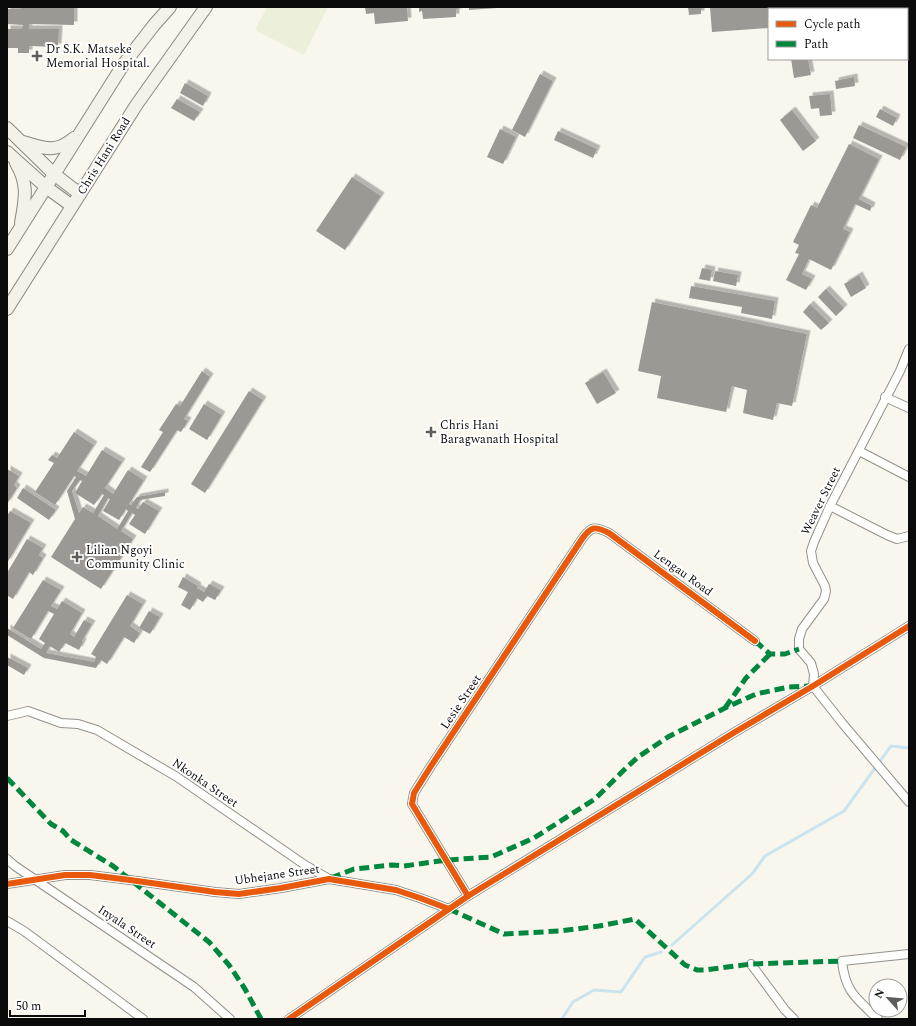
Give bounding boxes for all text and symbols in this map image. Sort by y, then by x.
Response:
legend [768,8,908,60]
text: Cycle path [804,15,861,34]
text: Path [804,35,829,54]
place label: Dr S.K. Matseke Memorial Hospital. [46,40,150,73]
marker: Dr S.K. Matseke Memorial Hospital. [31,50,43,62]
street label: Chris Hani Road [72,113,136,199]
place label: Chris Hani Baragwanath Hospital [440,416,558,449]
marker: Chris Hani Baragwanath Hospital [425,426,437,438]
street label: Weaver Street [796,464,846,538]
place label: Lilian Ngoyi Community Clinic [86,541,185,574]
street label: Lengau Road [649,545,717,601]
marker: Lilian Ngoyi Community Clinic [71,551,83,563]
street label: Lesie Street [436,671,486,733]
street label: Nkonka Street [168,754,242,812]
street label: Ubhejane Street [233,860,321,890]
street label: Inyala Street [94,900,160,954]
north arrow [868,978,908,1018]
text: N [870,986,889,1002]
scale bar [10,992,85,1018]
text: 50 m [16,997,41,1016]

